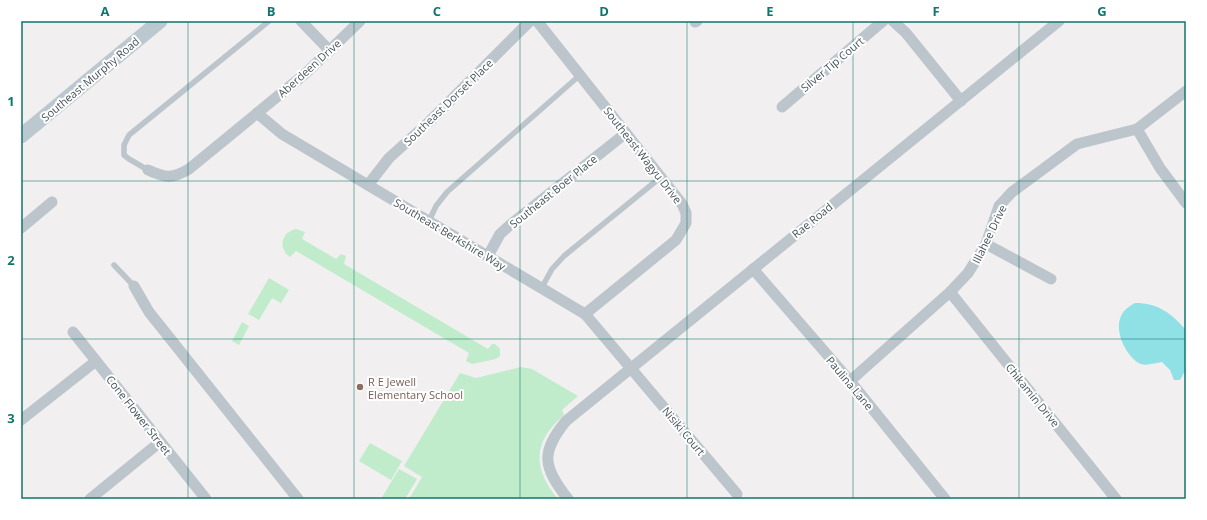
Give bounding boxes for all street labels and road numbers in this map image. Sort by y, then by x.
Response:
street label: Silver Tip Court [797,33,867,95]
street label: Southeast Murphy Road [38,34,142,124]
street label: Aberdeen Drive [274,36,344,100]
street label: Southeast Dorset Place [400,55,496,149]
street label: Southeast Wagyu Drive [601,104,685,206]
street label: Southeast Boer Place [506,151,600,231]
street label: Southeast Berkshire Way [391,195,509,274]
street label: Rae Road [789,199,835,241]
street label: Illahee Drive [968,202,1010,266]
street label: Paulina Lane [823,353,877,413]
street label: Chikamin Drive [1003,360,1063,430]
street label: Cone Flower Street [103,372,175,458]
street label: Nisiki Court [659,404,709,459]

